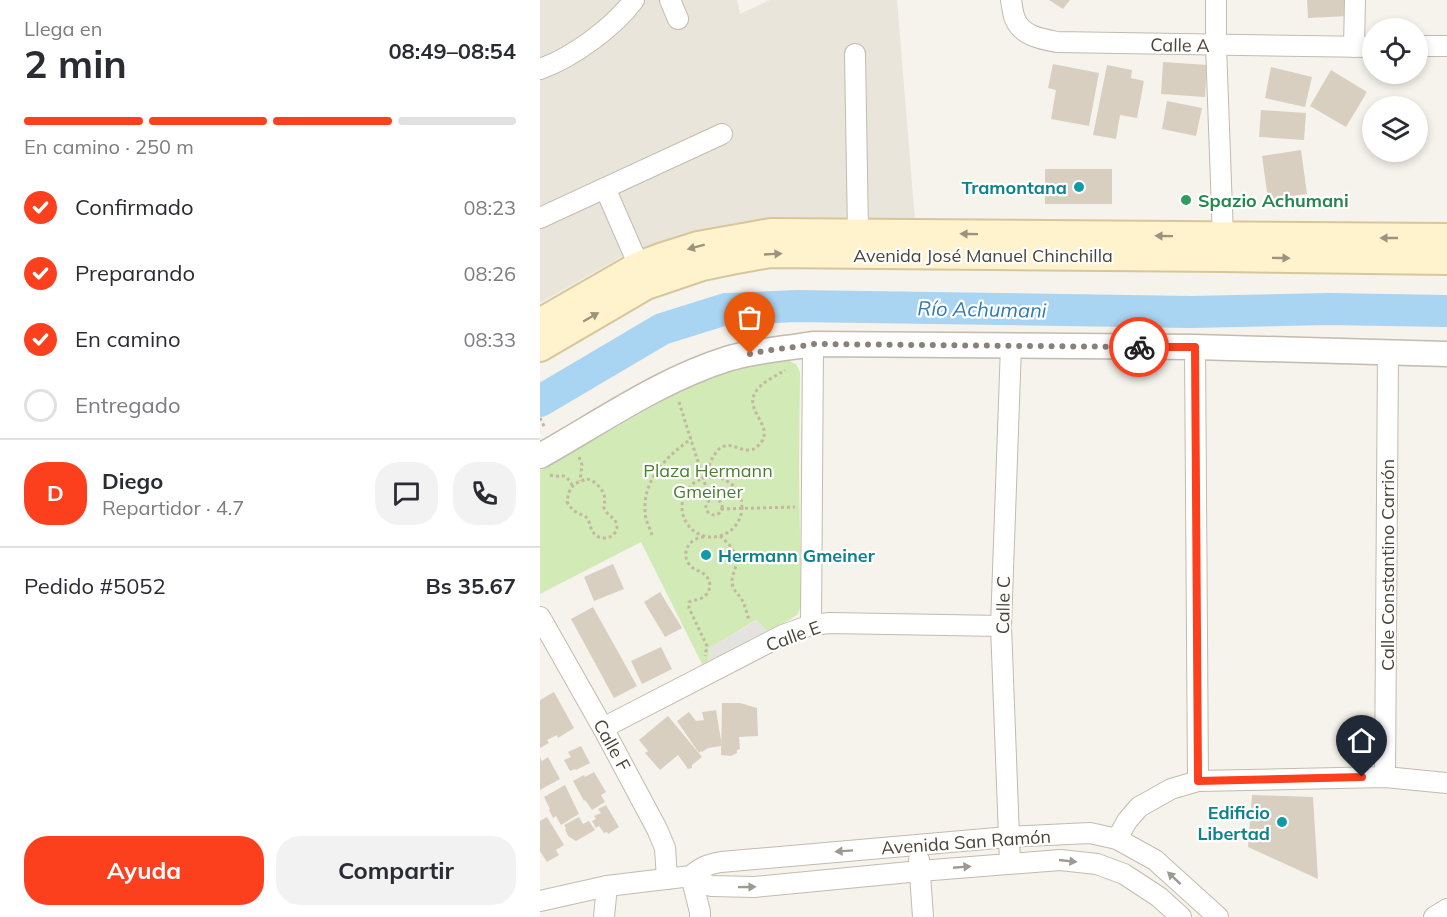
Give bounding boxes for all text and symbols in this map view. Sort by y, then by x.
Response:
text: Llega en [24,16,102,41]
map controls [1362,18,1428,162]
button: locate [1362,18,1428,84]
street label: Calle A [1150,33,1210,57]
text: 08:49–08:54 [388,37,516,65]
text: 2 min [24,39,127,88]
button: layers [1362,96,1428,162]
text: En camino · 250 m [24,134,194,159]
place label: Tramontana [961,176,1067,199]
marker: Tramontana [1072,180,1086,194]
place label: Spazio Achumani [1198,189,1349,212]
icon: check [24,191,57,224]
text: Confirmado [75,193,194,221]
marker: Spazio Achumani [1179,193,1193,207]
text: 08:23 [463,195,516,220]
one-way arrow [960,229,979,239]
one-way arrow [1155,231,1174,241]
one-way arrow [1379,233,1398,243]
one-way arrow [687,243,705,253]
street label: Avenida José Manuel Chinchilla [853,244,1113,267]
one-way arrow [763,249,782,258]
one-way arrow [1272,253,1291,263]
icon: check [24,257,57,290]
text: Preparando [75,259,195,287]
text: 08:26 [463,261,516,286]
pin [724,292,775,354]
water label: Río Achumani [917,295,1047,323]
icon: bag [733,301,766,334]
one-way arrow [583,312,599,323]
courier [1109,317,1169,377]
icon: check [24,323,57,356]
text: En camino [75,325,181,353]
text: 08:33 [463,327,516,352]
icon: bike [1123,331,1156,364]
text: Entregado [75,391,181,419]
park label: Plaza Hermann Gmeiner [643,459,773,503]
street label: Calle Constantino Carrión [1376,459,1399,671]
button: chat [375,462,438,525]
button: phone [453,462,516,525]
text: Diego [102,467,163,495]
text: D [47,479,64,507]
text: Repartidor · 4.7 [102,495,244,520]
place label: Hermann Gmeiner [718,544,876,567]
marker: Hermann Gmeiner [699,548,713,562]
text: Pedido #5052 [24,572,166,600]
text: Bs 35.67 [426,572,516,600]
street label: Calle C [991,576,1015,634]
street label: Calle E [763,616,823,656]
street label: Calle F [588,715,636,775]
pin [1336,715,1387,777]
icon: home [1345,724,1378,757]
place label: Edificio Libertad [1197,801,1270,845]
marker: Edificio Libertad [1275,815,1289,829]
street label: Avenida San Ramón [880,825,1052,859]
button: Ayuda [24,836,264,905]
button: Compartir [276,836,516,905]
one-way arrow [834,846,853,856]
one-way arrow [1059,856,1078,866]
one-way arrow [952,862,971,872]
one-way arrow [1168,871,1182,885]
one-way arrow [737,882,756,891]

